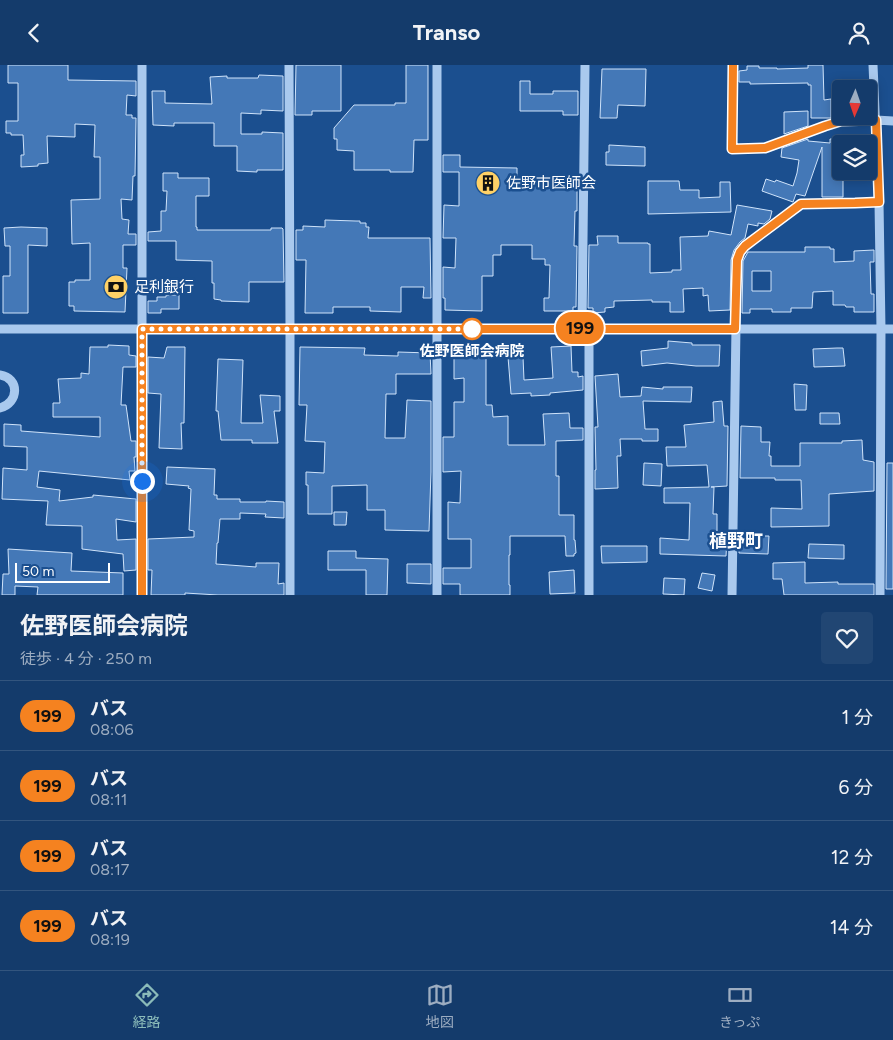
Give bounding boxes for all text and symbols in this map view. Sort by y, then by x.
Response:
icon: back [20,19,48,47]
text: Transo [413,19,480,46]
icon: person [845,19,873,47]
north arrow [832,80,878,125]
map controls [832,80,877,180]
button: layers [832,135,877,180]
building icon: 佐野市医師会 [475,170,501,196]
place label: 佐野市医師会 [506,174,596,192]
bank icon: 足利銀行 [103,274,129,300]
place label: 足利銀行 [134,278,194,296]
line badge: 199 [551,312,609,344]
text: 199 [566,317,594,339]
marker: 佐野医師会病院 [461,318,483,340]
place label: 佐野医師会病院 [419,342,525,360]
your location [130,469,155,494]
district label: 植野町 [709,530,763,552]
scale bar [15,560,110,583]
text: 50 m [22,563,54,580]
text: 佐野医師会病院 [20,611,188,640]
button: heart [821,612,873,664]
text: 徒歩 · 4 分 · 250 m [20,649,152,668]
text: バス [90,697,128,720]
text: 199 [33,705,62,727]
text: 1 分 [841,706,873,729]
text: 08:06 [90,720,133,739]
text: バス [90,767,128,790]
text: 199 [33,775,62,797]
text: 6 分 [839,776,873,799]
text: 08:11 [90,790,127,809]
text: バス [90,837,128,860]
text: 199 [33,845,62,867]
text: 12 分 [831,846,873,869]
text: 08:17 [90,860,129,879]
text: バス [90,907,128,930]
text: 199 [33,915,62,937]
text: 14 分 [830,916,873,939]
text: 08:19 [90,930,130,949]
tab: 経路 [133,981,161,1031]
tab: 地図 [426,981,454,1031]
tab: きっぷ [719,981,760,1031]

